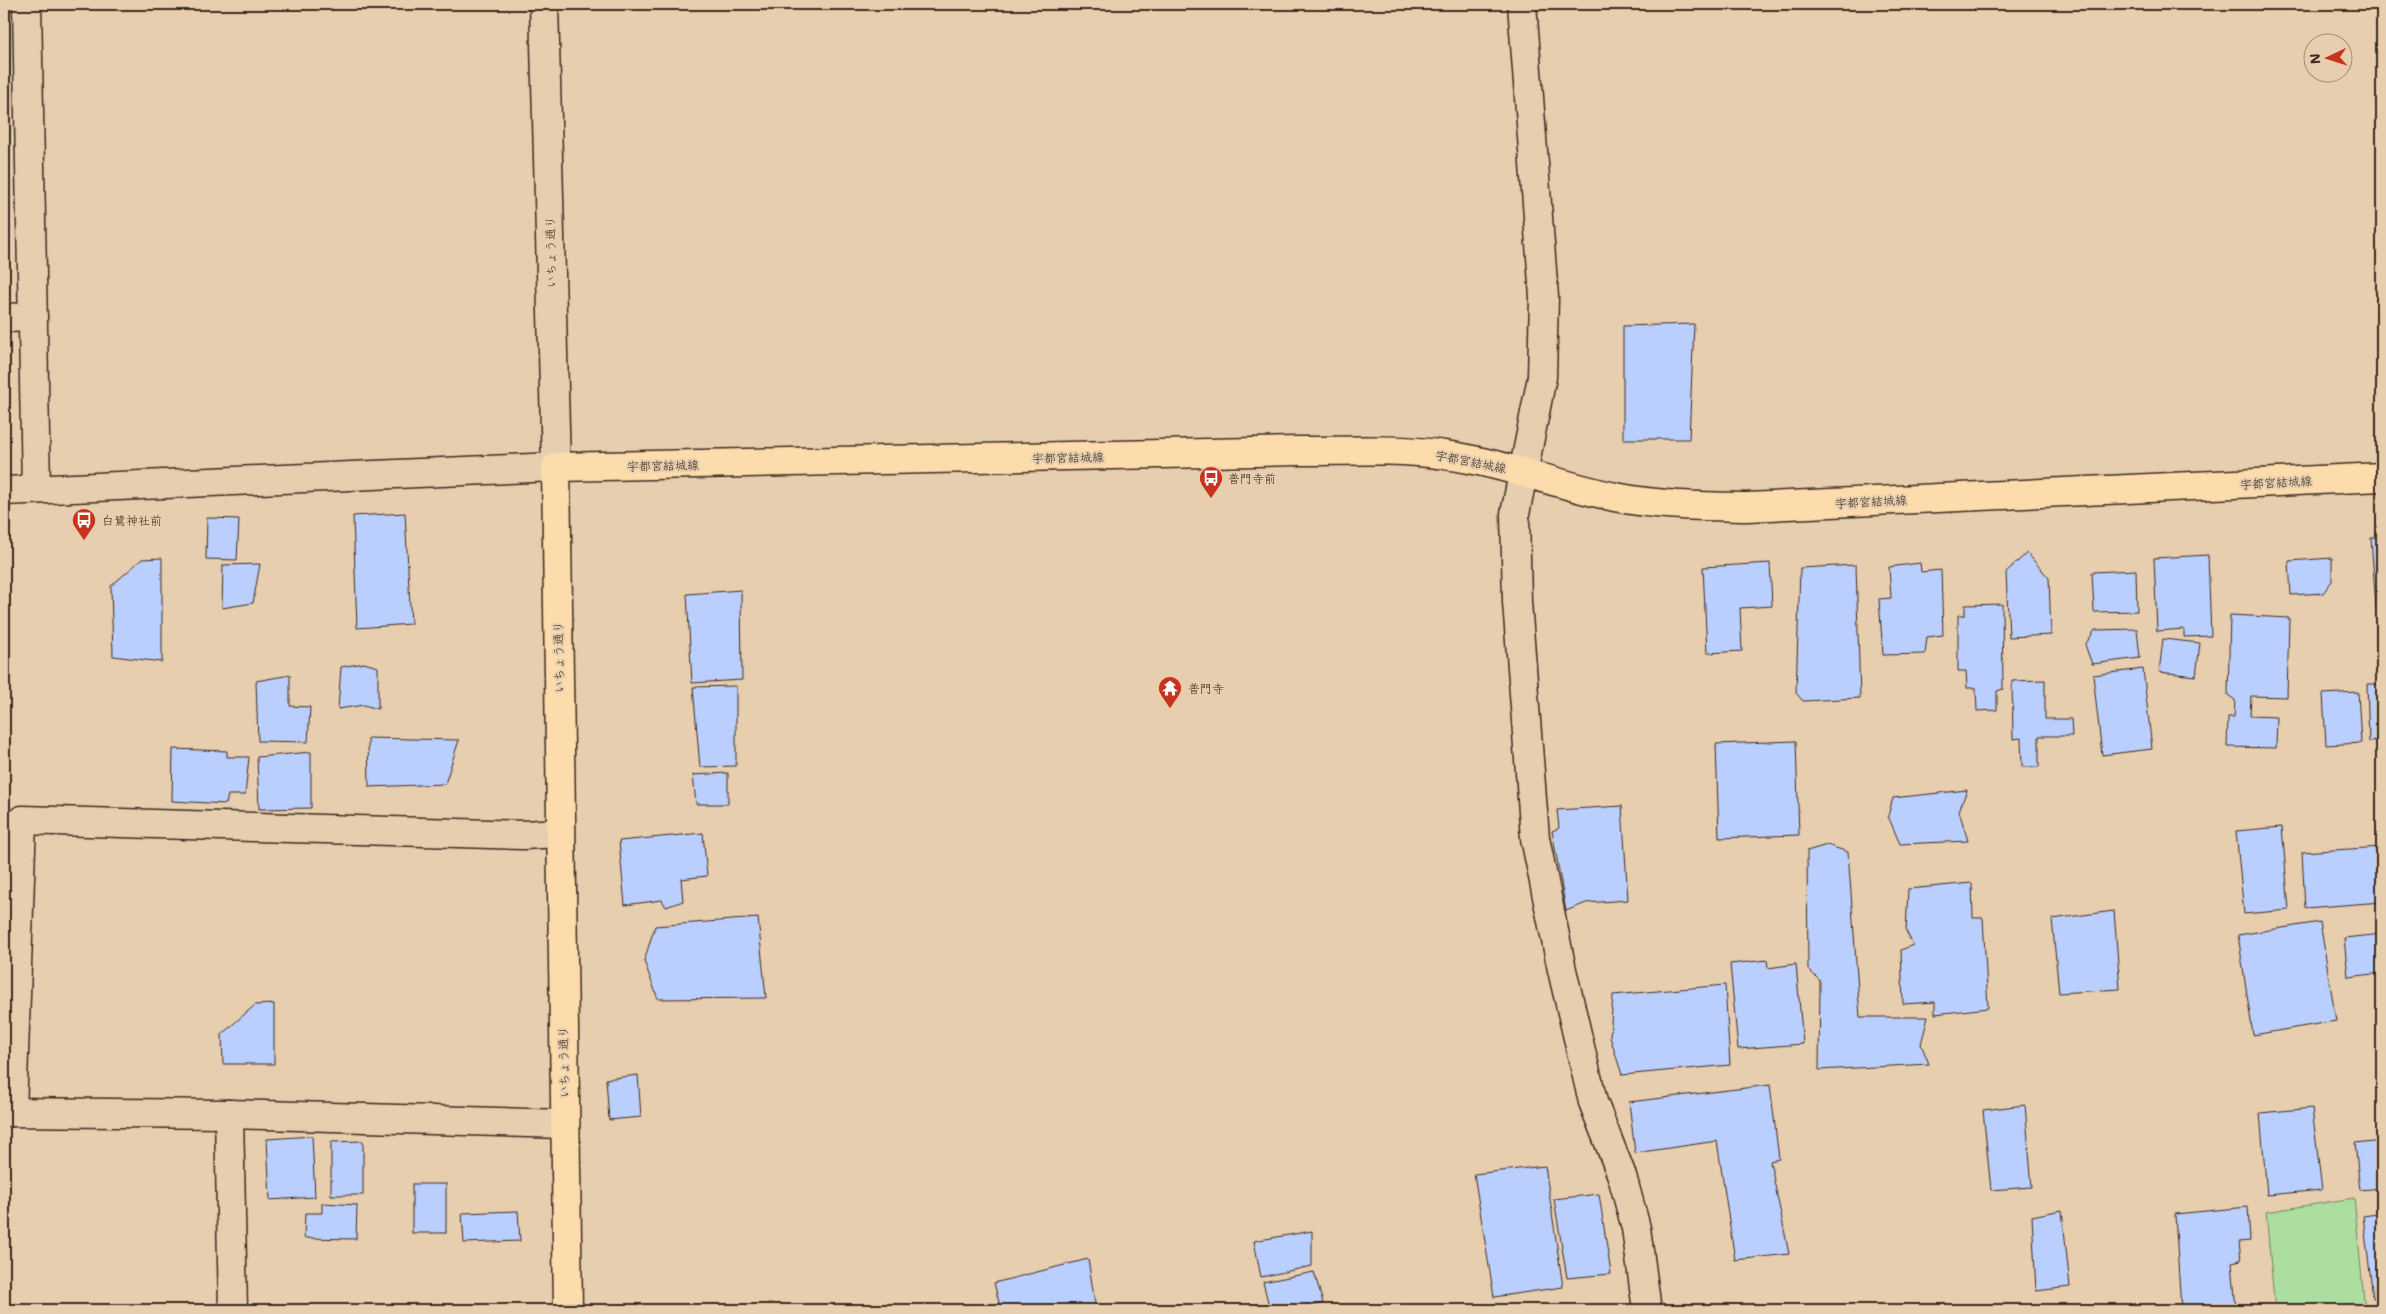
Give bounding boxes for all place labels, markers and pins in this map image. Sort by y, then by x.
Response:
bus stop icon: 普門寺前 [1198,465,1224,499]
place label: 普門寺前 [1228,470,1276,486]
bus stop icon: 白鷺神社前 [71,507,97,541]
place label: 白鷺神社前 [102,512,162,528]
temple icon: 普門寺 [1157,675,1183,709]
place label: 普門寺 [1188,680,1224,696]

